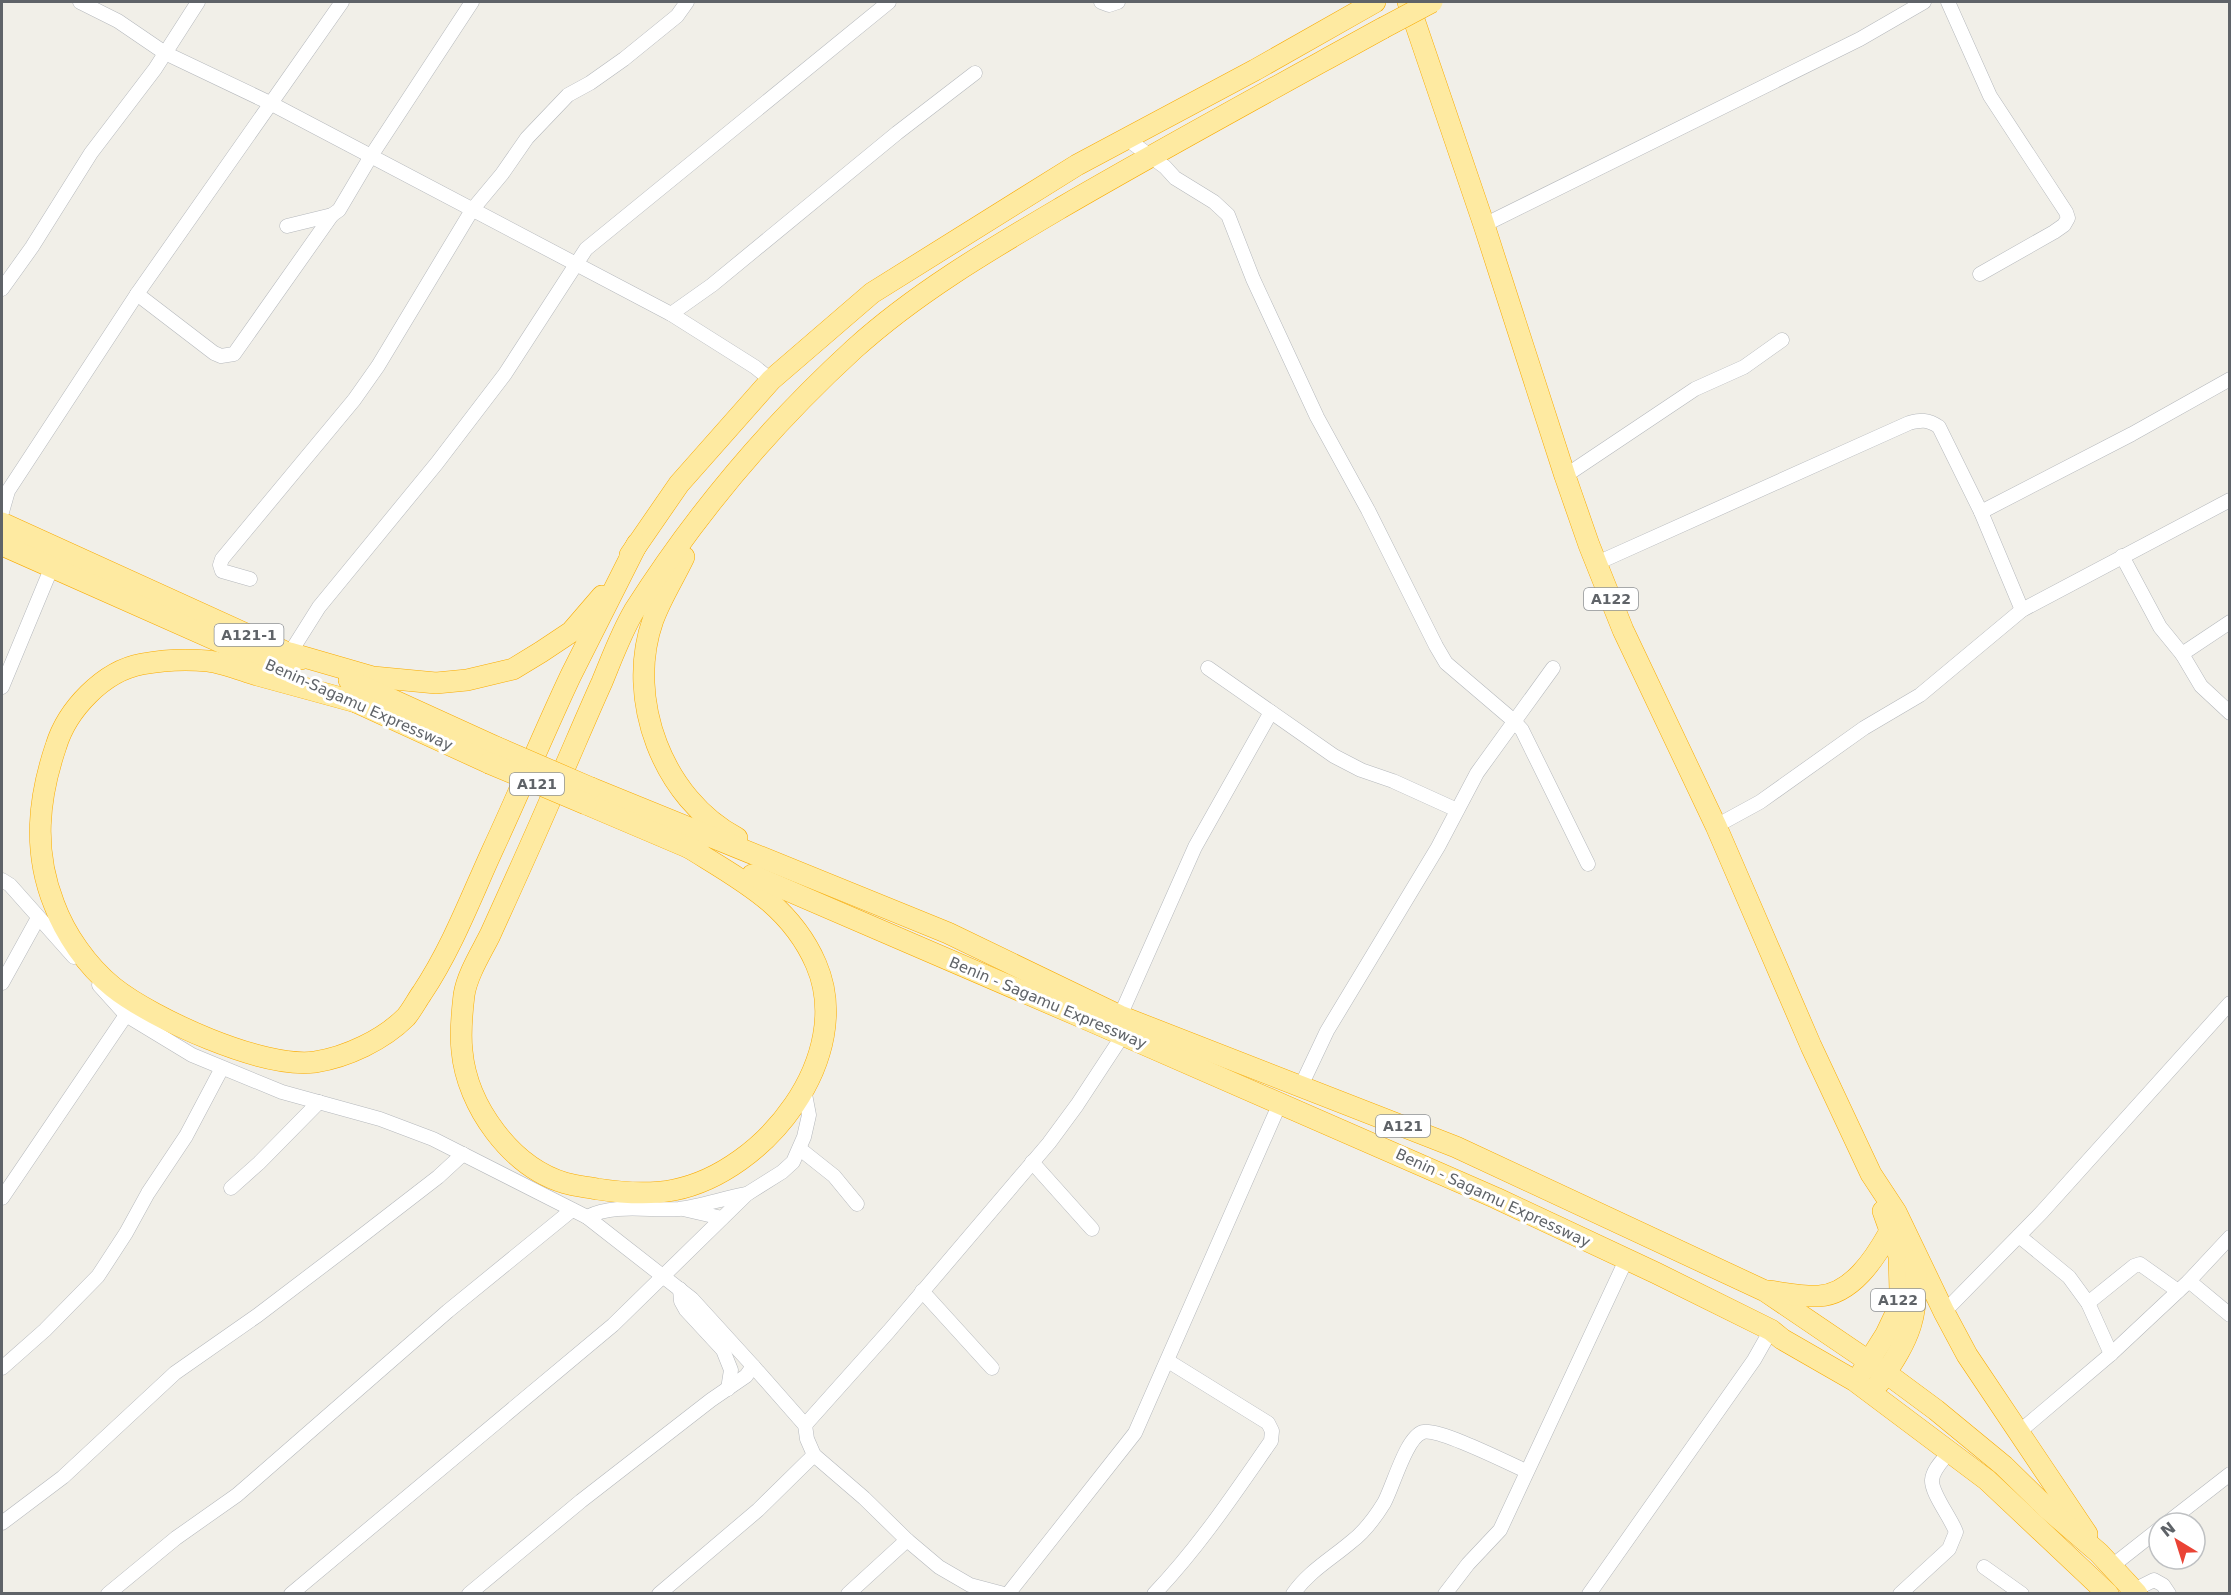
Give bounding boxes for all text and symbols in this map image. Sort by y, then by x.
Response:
road number: A122 [1584,588,1638,610]
road number: A121-1 [214,624,284,646]
street label: Benin-Sagamu Expressway [262,655,456,755]
road number: A121 [510,773,564,795]
street label: Benin - Sagamu Expressway [947,953,1150,1053]
road number: A121 [1376,1115,1430,1137]
street label: Benin - Sagamu Expressway [1393,1145,1593,1251]
road number: A122 [1871,1289,1925,1311]
north arrow [2147,1511,2207,1571]
text: N [2157,1518,2179,1541]

